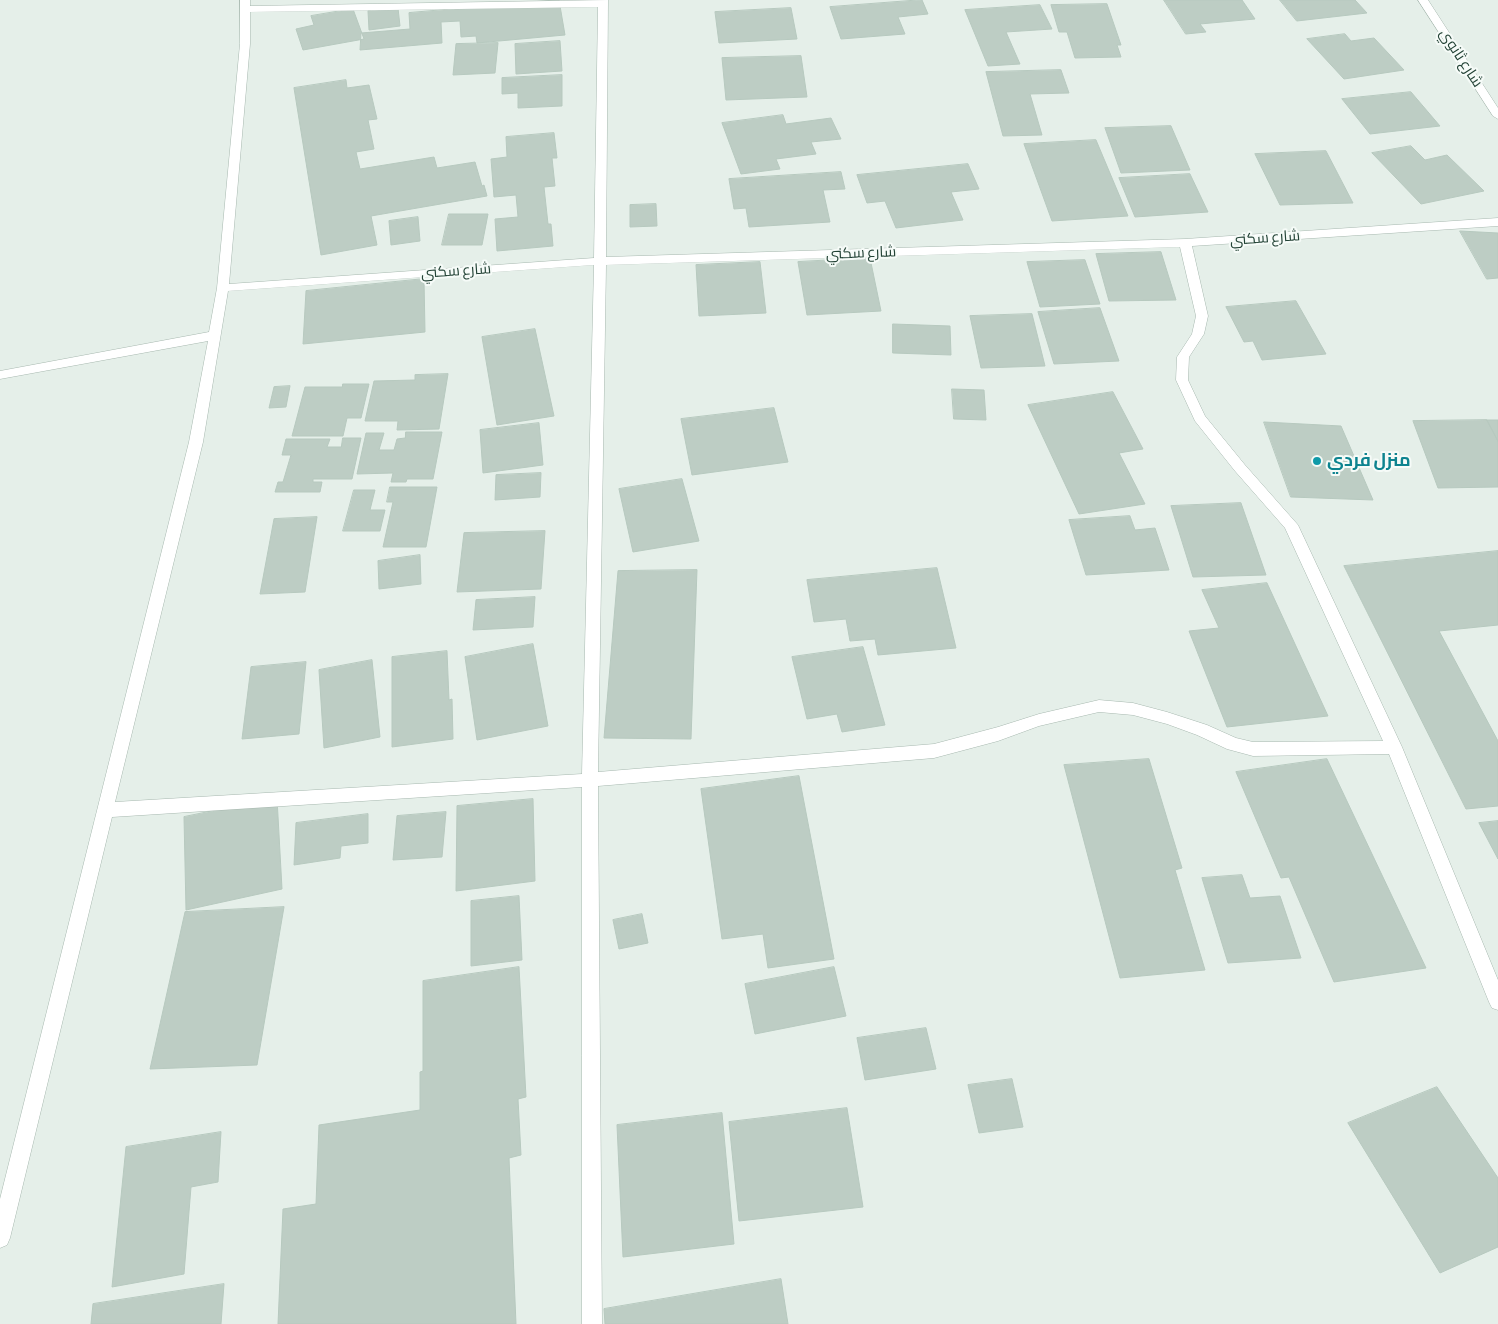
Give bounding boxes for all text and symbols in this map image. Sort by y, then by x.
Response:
street label: شارع ثانوي [1435,25,1487,91]
street label: شارع سكني [1229,227,1301,249]
street label: شارع سكني [825,243,897,263]
street label: شارع سكني [420,260,492,282]
place label: منزل فردي [1327,450,1411,472]
marker: منزل فردي [1311,455,1323,467]

